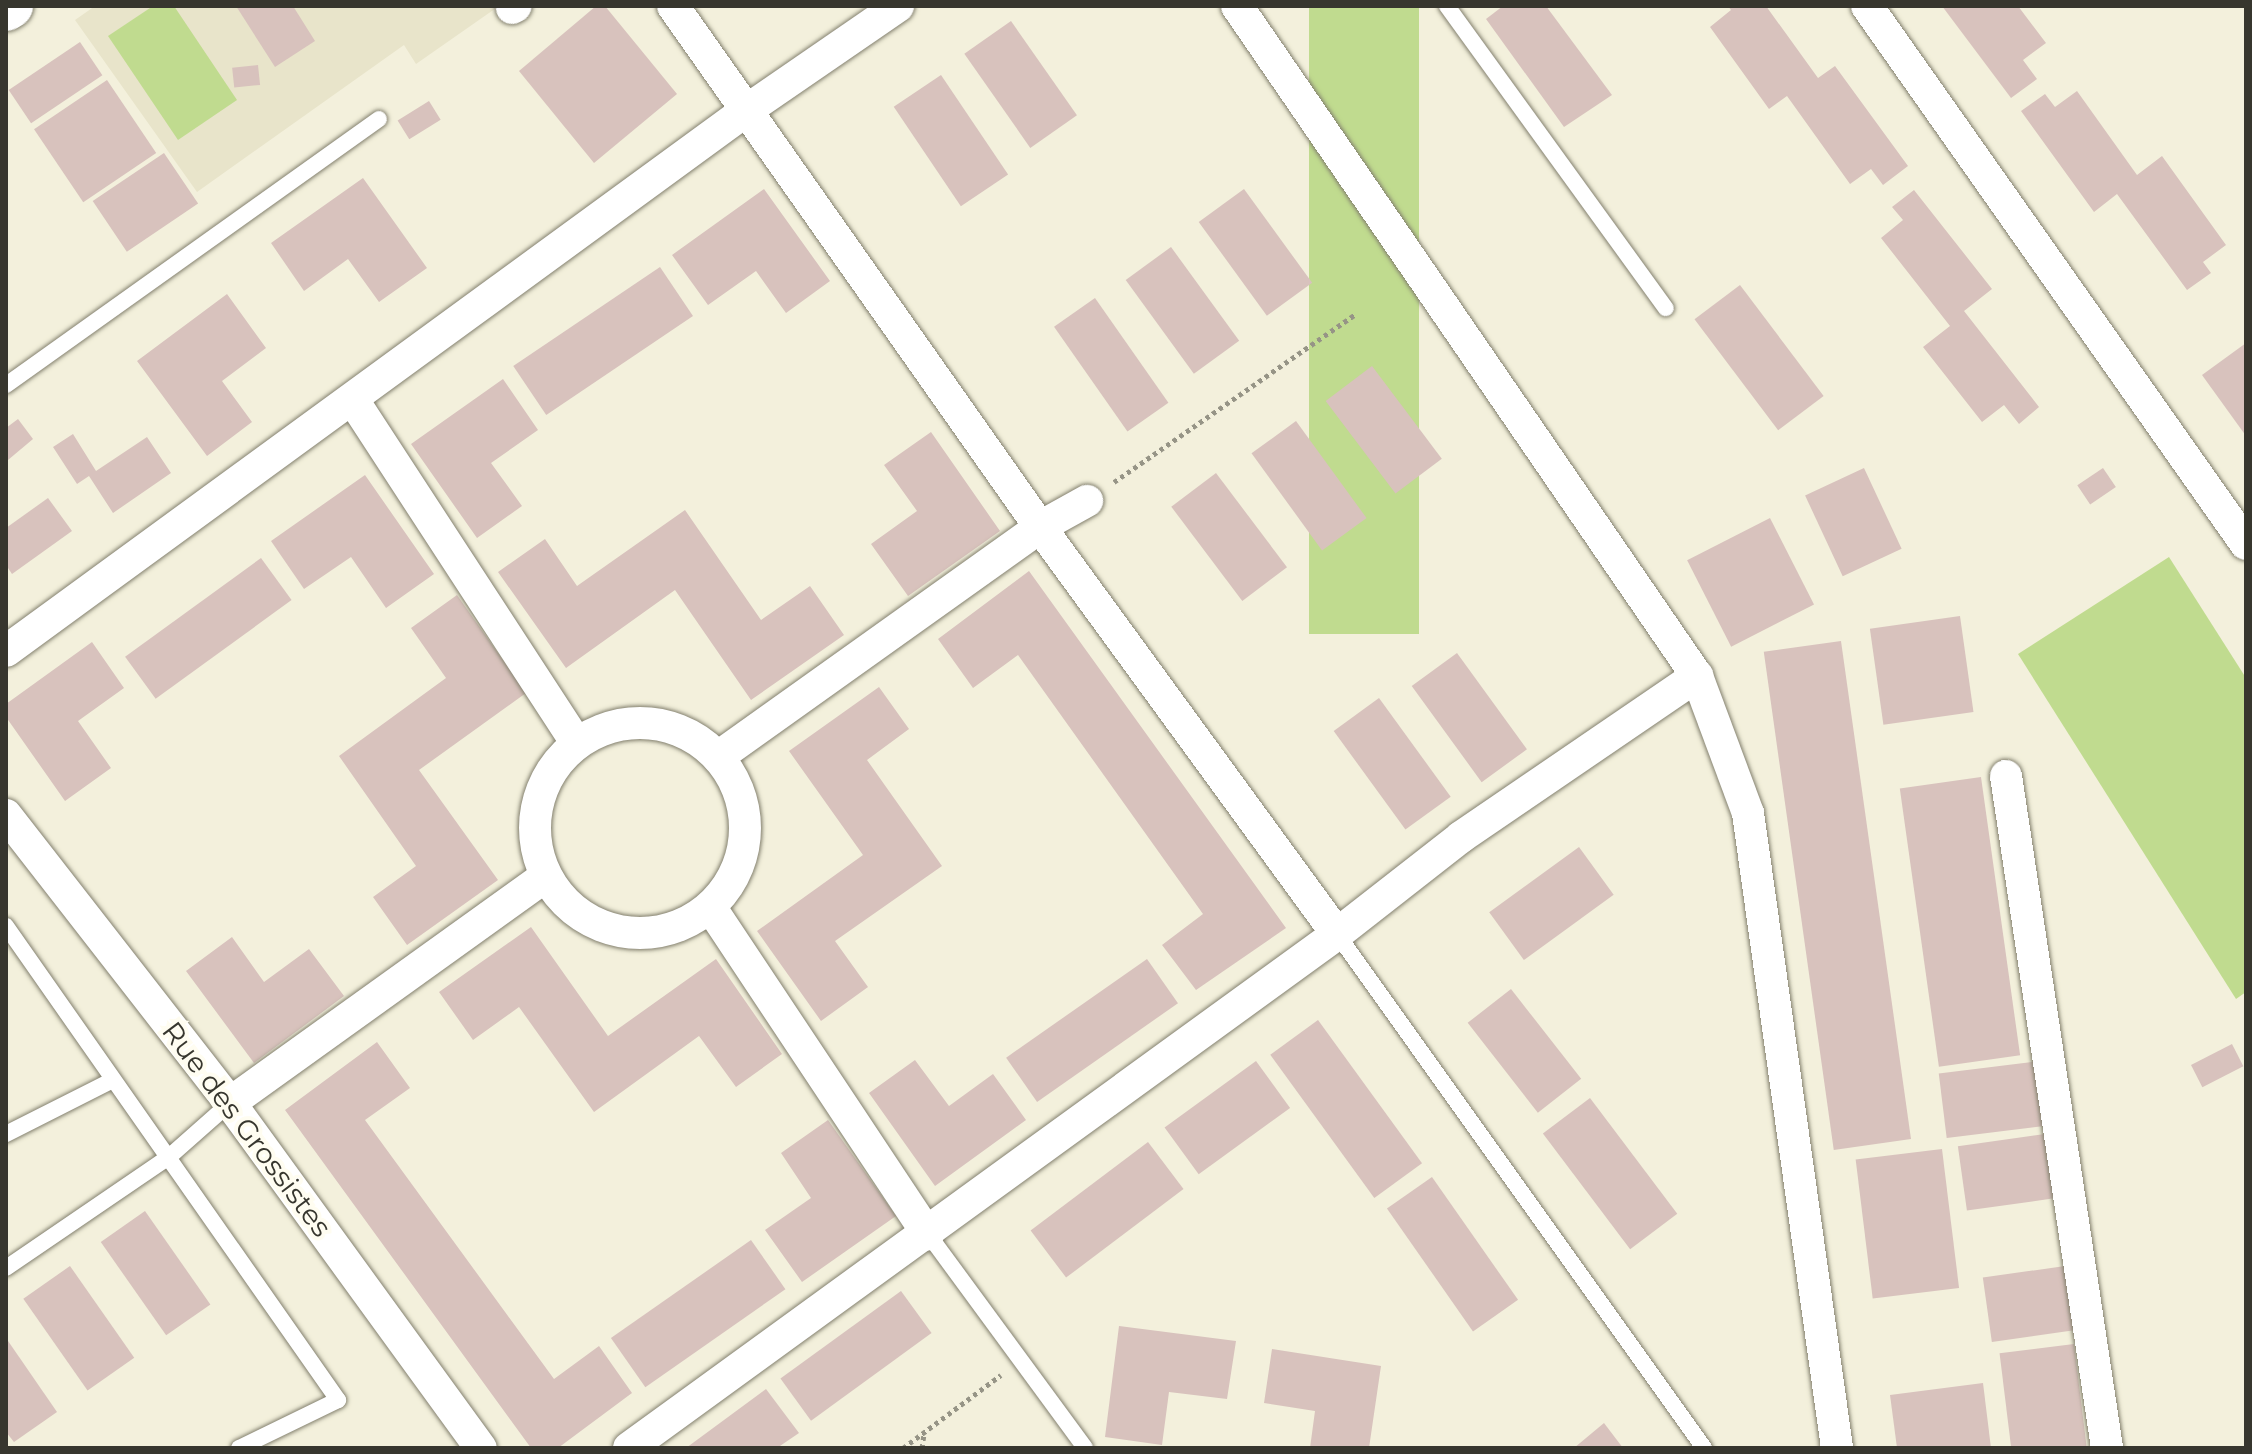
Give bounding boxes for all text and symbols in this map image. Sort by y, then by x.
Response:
street label: Rue des Grossistes [155,1015,339,1243]

